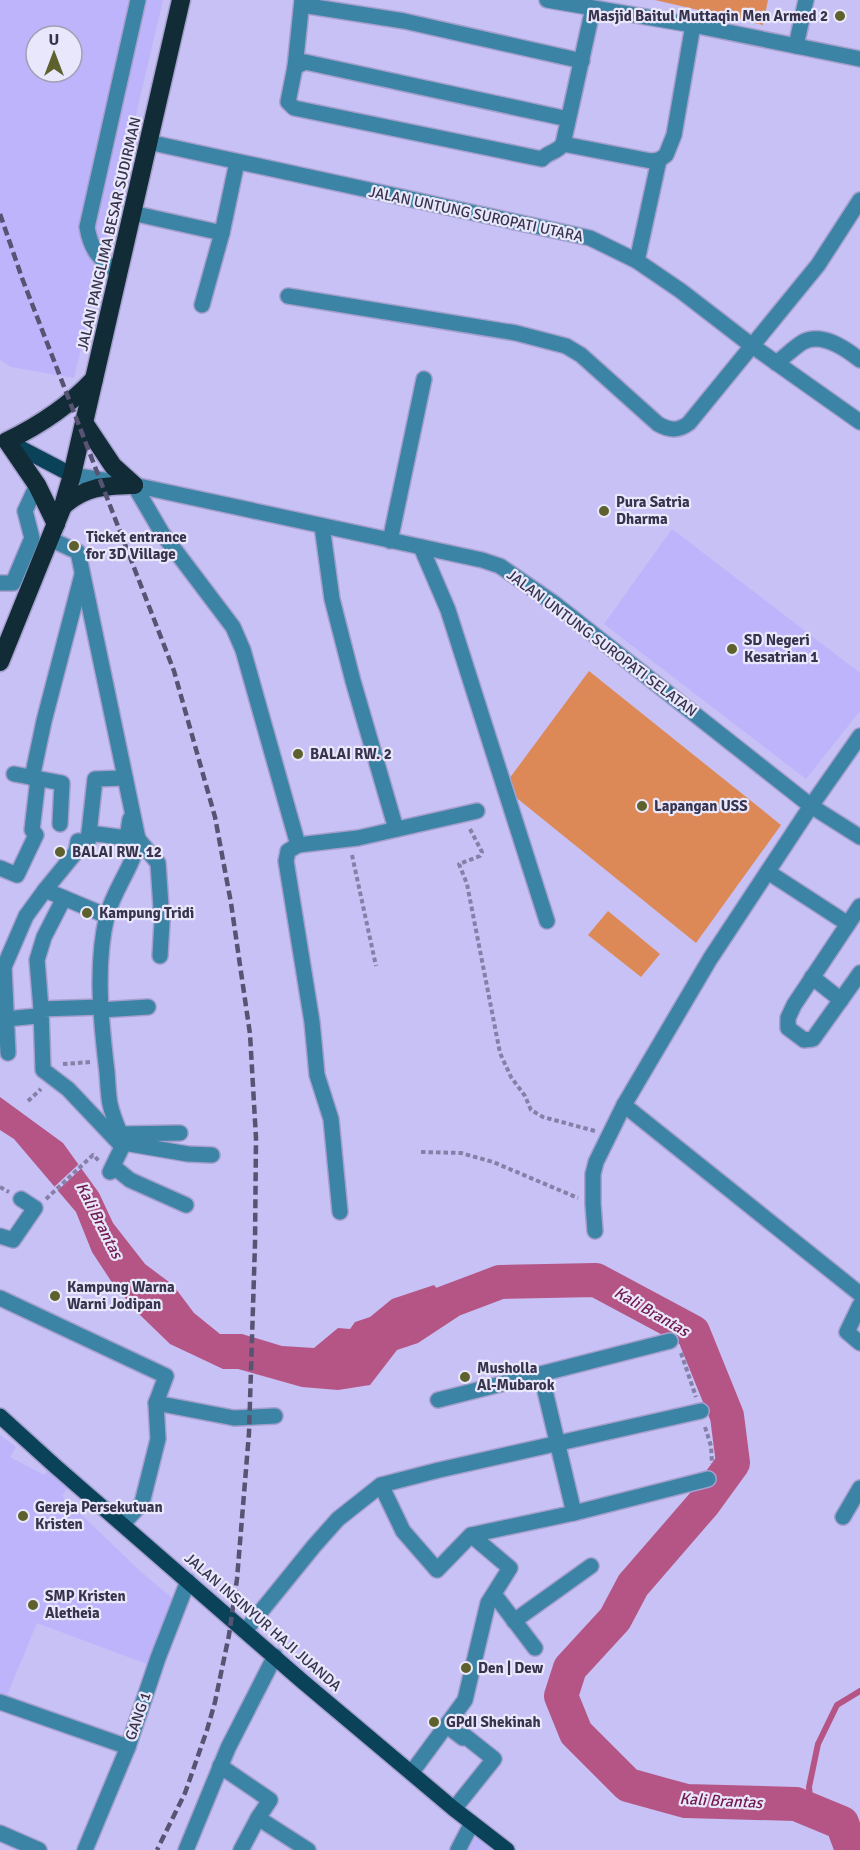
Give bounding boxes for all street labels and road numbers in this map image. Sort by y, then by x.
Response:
street label: JALAN PANGLIMA BESAR SUDIRMAN [73,115,145,353]
street label: JALAN UNTUNG SUROPATI UTARA [367,182,585,246]
street label: JALAN UNTUNG SUROPATI SELATAN [503,566,701,720]
street label: JALAN INSINYUR HAJI JUANDA [181,1549,345,1695]
street label: GANG 1 [121,1689,155,1743]

